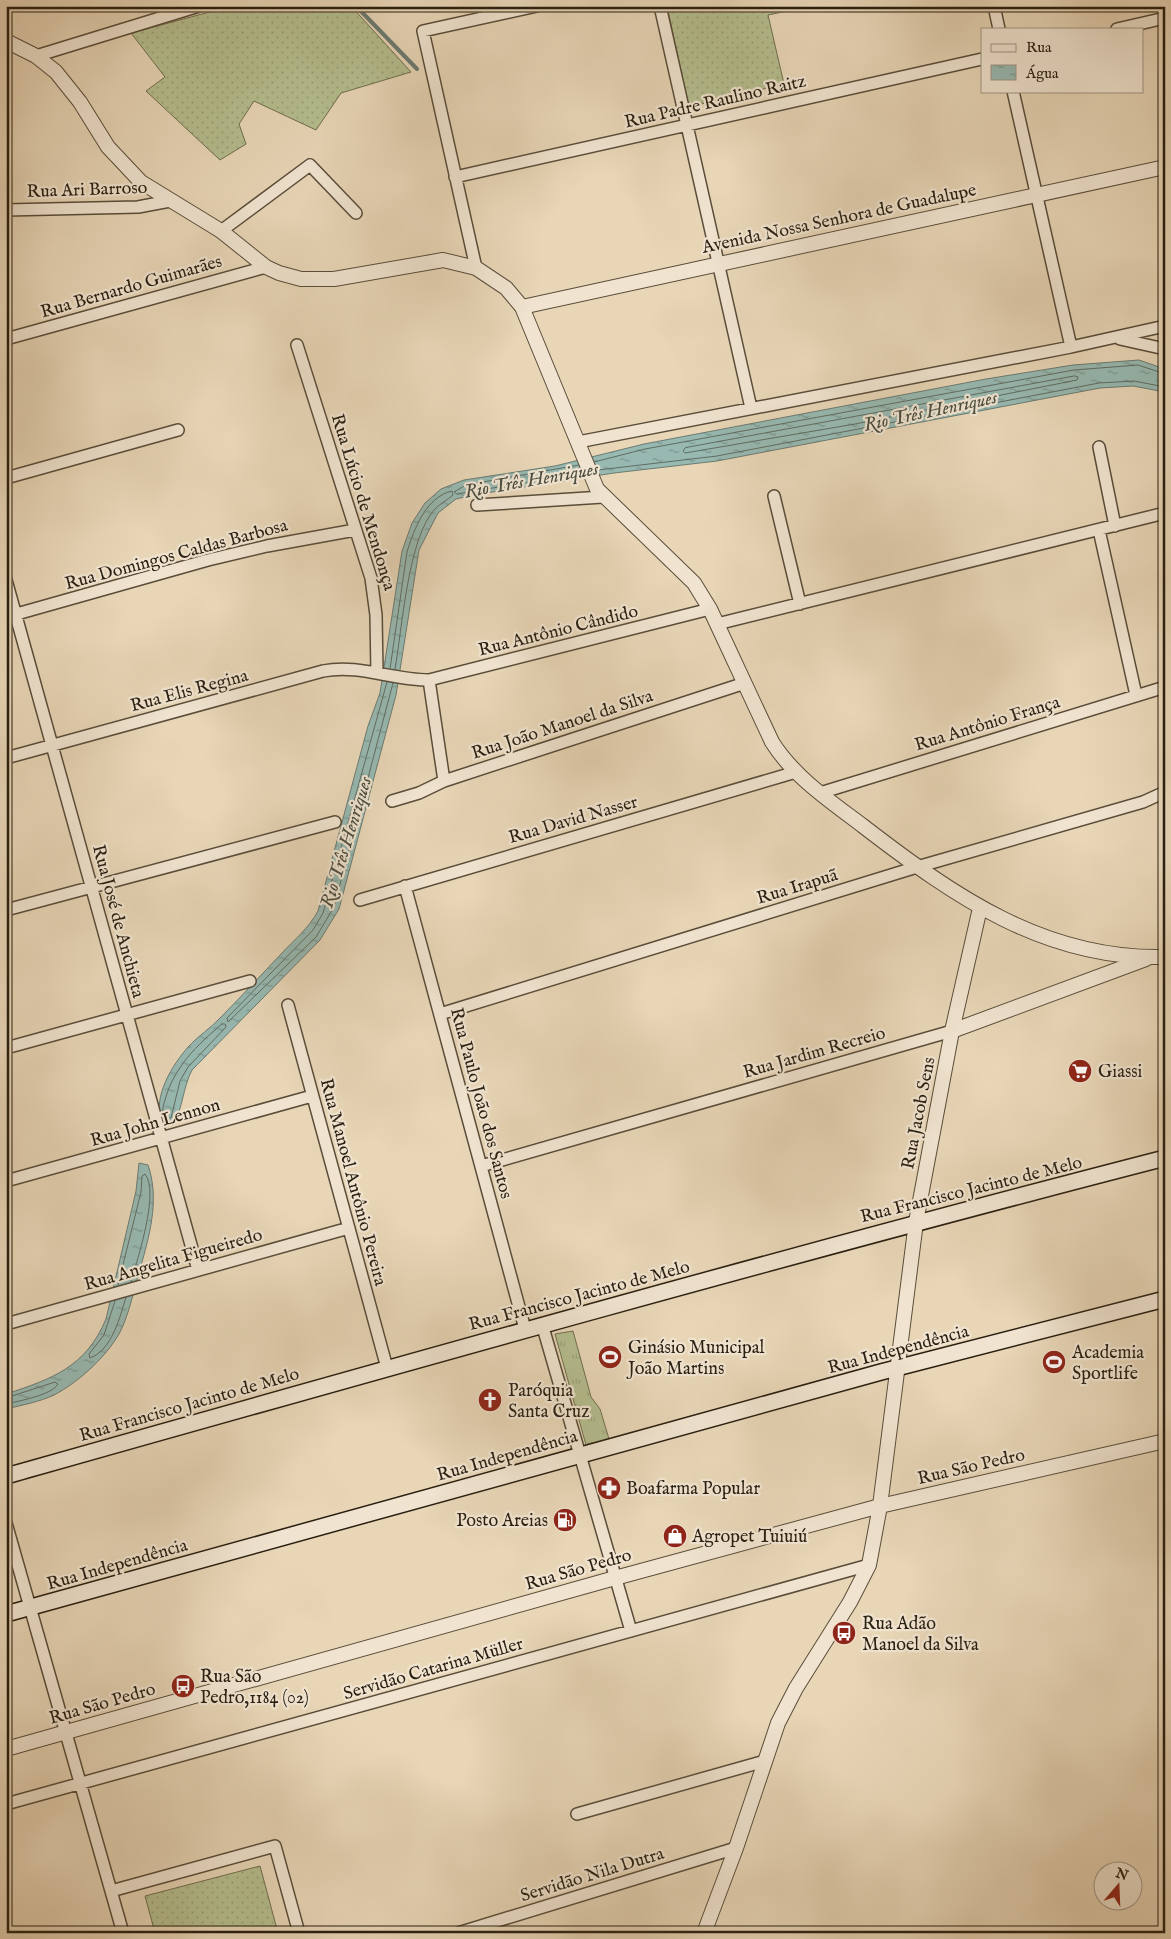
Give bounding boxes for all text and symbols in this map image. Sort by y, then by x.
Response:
legend [981,28,1144,92]
text: Rua [1026,38,1052,57]
text: Água [1025,64,1059,83]
street label: Rua Padre Raulino Raitz [622,70,808,135]
street label: Rua Ari Barroso [26,177,148,204]
street label: Avenida Nossa Senhora de Guadalupe [699,179,979,260]
street label: Rua Bernardo Guimarães [38,251,225,324]
water label: Rio Três Henriques [862,386,1000,438]
street label: Rua Lúcio de Mendonça [325,411,400,594]
water label: Rio Três Henriques [462,457,601,505]
street label: Rua Domingos Caldas Barbosa [63,515,290,596]
street label: Rua Antônio Cândido [476,600,641,662]
street label: Rua Elis Regina [128,665,251,718]
street label: Rua João Manoel da Silva [469,685,656,766]
street label: Rua Antônio França [912,691,1063,757]
water label: Rio Três Henriques [316,774,378,911]
street label: Rua David Nasser [506,791,641,850]
street label: Rua José de Anchieta [86,842,149,1001]
street label: Rua Irapuã [754,864,841,911]
street label: Rua Paulo João dos Santos [444,1005,517,1201]
street label: Rua Jardim Recreio [741,1022,889,1085]
street label: Rua Jacob Sens [897,1055,942,1171]
supermarket icon: Giassi [1067,1058,1093,1084]
place label: Giassi [1098,1061,1143,1084]
street label: Rua Manoel Antônio Pereira [314,1076,391,1289]
street label: Rua John Lennon [88,1094,223,1153]
street label: Rua Francisco Jacinto de Melo [858,1152,1085,1229]
street label: Rua Angelita Figueiredo [82,1224,266,1297]
street label: Rua Francisco Jacinto de Melo [466,1256,693,1337]
street label: Rua Independência [825,1320,972,1380]
place label: Ginásio Municipal João Martins [626,1337,765,1381]
place label: Academia Sportlife [1071,1342,1144,1386]
sports icon: Ginásio Municipal João Martins [597,1344,623,1370]
sports icon: Academia Sportlife [1041,1349,1067,1375]
street label: Rua Francisco Jacinto de Melo [77,1363,302,1448]
place label: Paróquia Santa Cruz [508,1380,590,1424]
church icon: Paróquia Santa Cruz [477,1387,503,1413]
street label: Rua Independência [434,1425,581,1488]
street label: Rua São Pedro [915,1444,1028,1491]
pharmacy icon: Boafarma Popular [596,1475,622,1501]
place label: Boafarma Popular [626,1478,760,1501]
fuel station icon: Posto Areias [552,1507,578,1533]
place label: Posto Areias [456,1510,548,1533]
shop icon: Agropet Tuiuiú [662,1523,688,1549]
place label: Agropet Tuiuiú [691,1526,807,1549]
street label: Rua Independência [44,1534,191,1597]
street label: Rua São Pedro [523,1544,635,1597]
place label: Rua Adão Manoel da Silva [862,1613,979,1657]
bus stop icon: Rua Adão Manoel da Silva [831,1620,857,1646]
street label: Servidão Catarina Müller [341,1633,526,1706]
place label: Rua São Pedro,1184 (02) [200,1666,309,1710]
bus stop icon: Rua São Pedro,1184 (02) [170,1673,196,1699]
street label: Rua São Pedro [47,1678,159,1731]
street label: Servidão Nila Dutra [518,1843,667,1908]
north arrow [1094,1862,1144,1912]
text: N [1112,1864,1131,1885]

